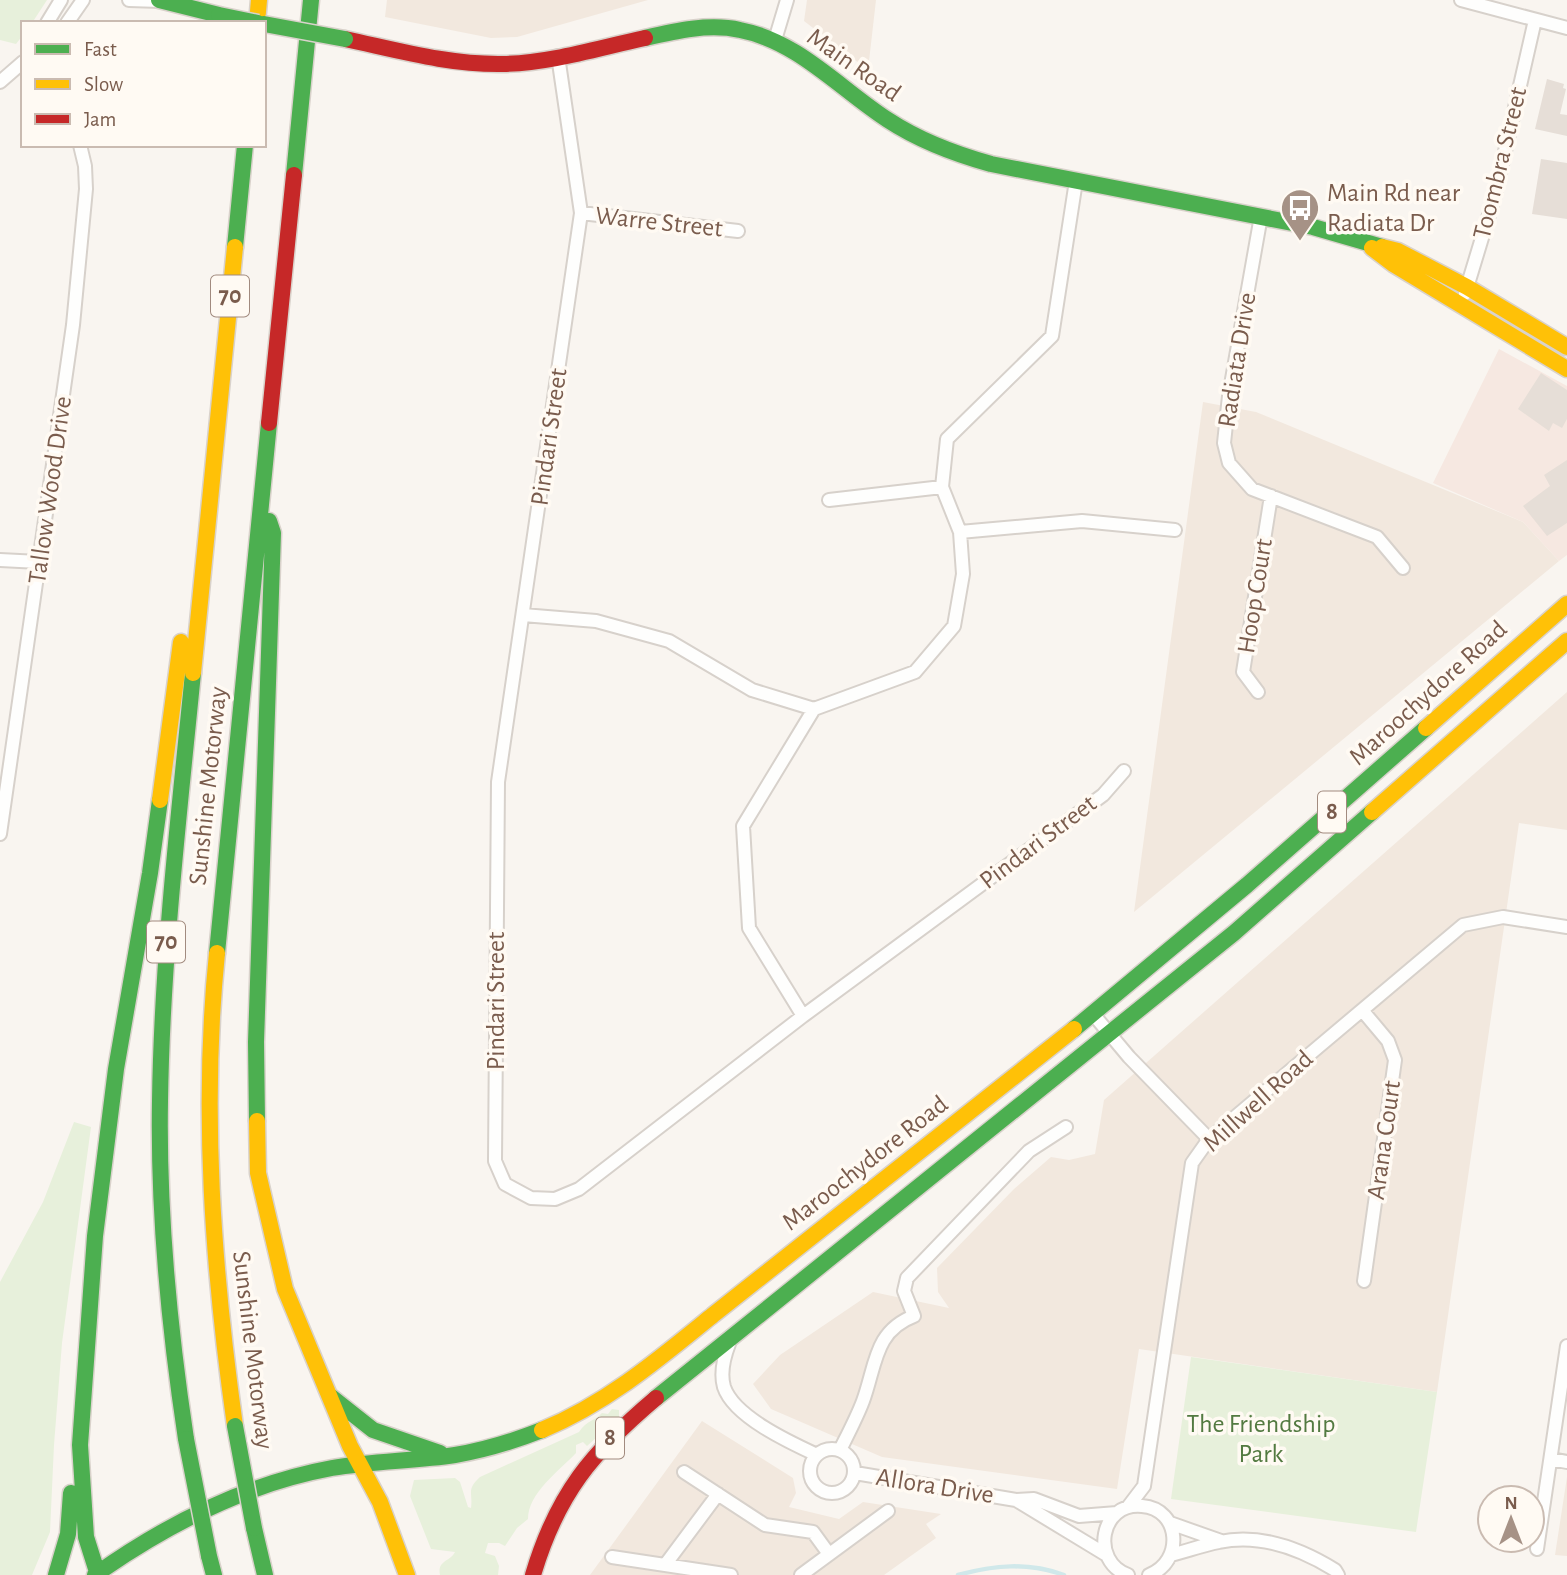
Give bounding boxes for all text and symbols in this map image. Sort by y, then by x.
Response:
legend [21,21,266,147]
street label: Main Road [802,23,906,107]
text: Fast [84,39,117,60]
text: Slow [84,74,123,95]
street label: Toombra Street [1469,84,1531,242]
text: Jam [84,109,116,130]
place label: Main Rd near Radiata Dr [1327,180,1461,236]
bus stop icon: Main Rd near Radiata Dr [1279,187,1321,242]
street label: Warre Street [594,202,724,242]
road number: 70 [211,276,249,316]
street label: Radiata Drive [1213,291,1261,429]
street label: Pindari Street [526,367,572,507]
street label: Tallow Wood Drive [24,394,76,586]
street label: Hoop Court [1233,537,1277,655]
street label: Maroochydore Road [1344,616,1512,770]
street label: Sunshine Motorway [185,685,231,887]
street label: Pindari Street [975,790,1101,894]
road number: 8 [1318,792,1346,832]
road number: 70 [147,922,185,962]
street label: Pindari Street [483,932,509,1070]
street label: Millwell Road [1198,1045,1318,1157]
street label: Arana Court [1363,1079,1405,1201]
street label: Maroochydore Road [777,1091,953,1235]
street label: Sunshine Motorway [228,1249,278,1451]
park label: The Friendship Park [1187,1411,1335,1467]
road number: 8 [596,1418,624,1458]
street label: Allora Drive [874,1464,996,1508]
north arrow [1476,1484,1546,1554]
text: N [1504,1494,1518,1513]

